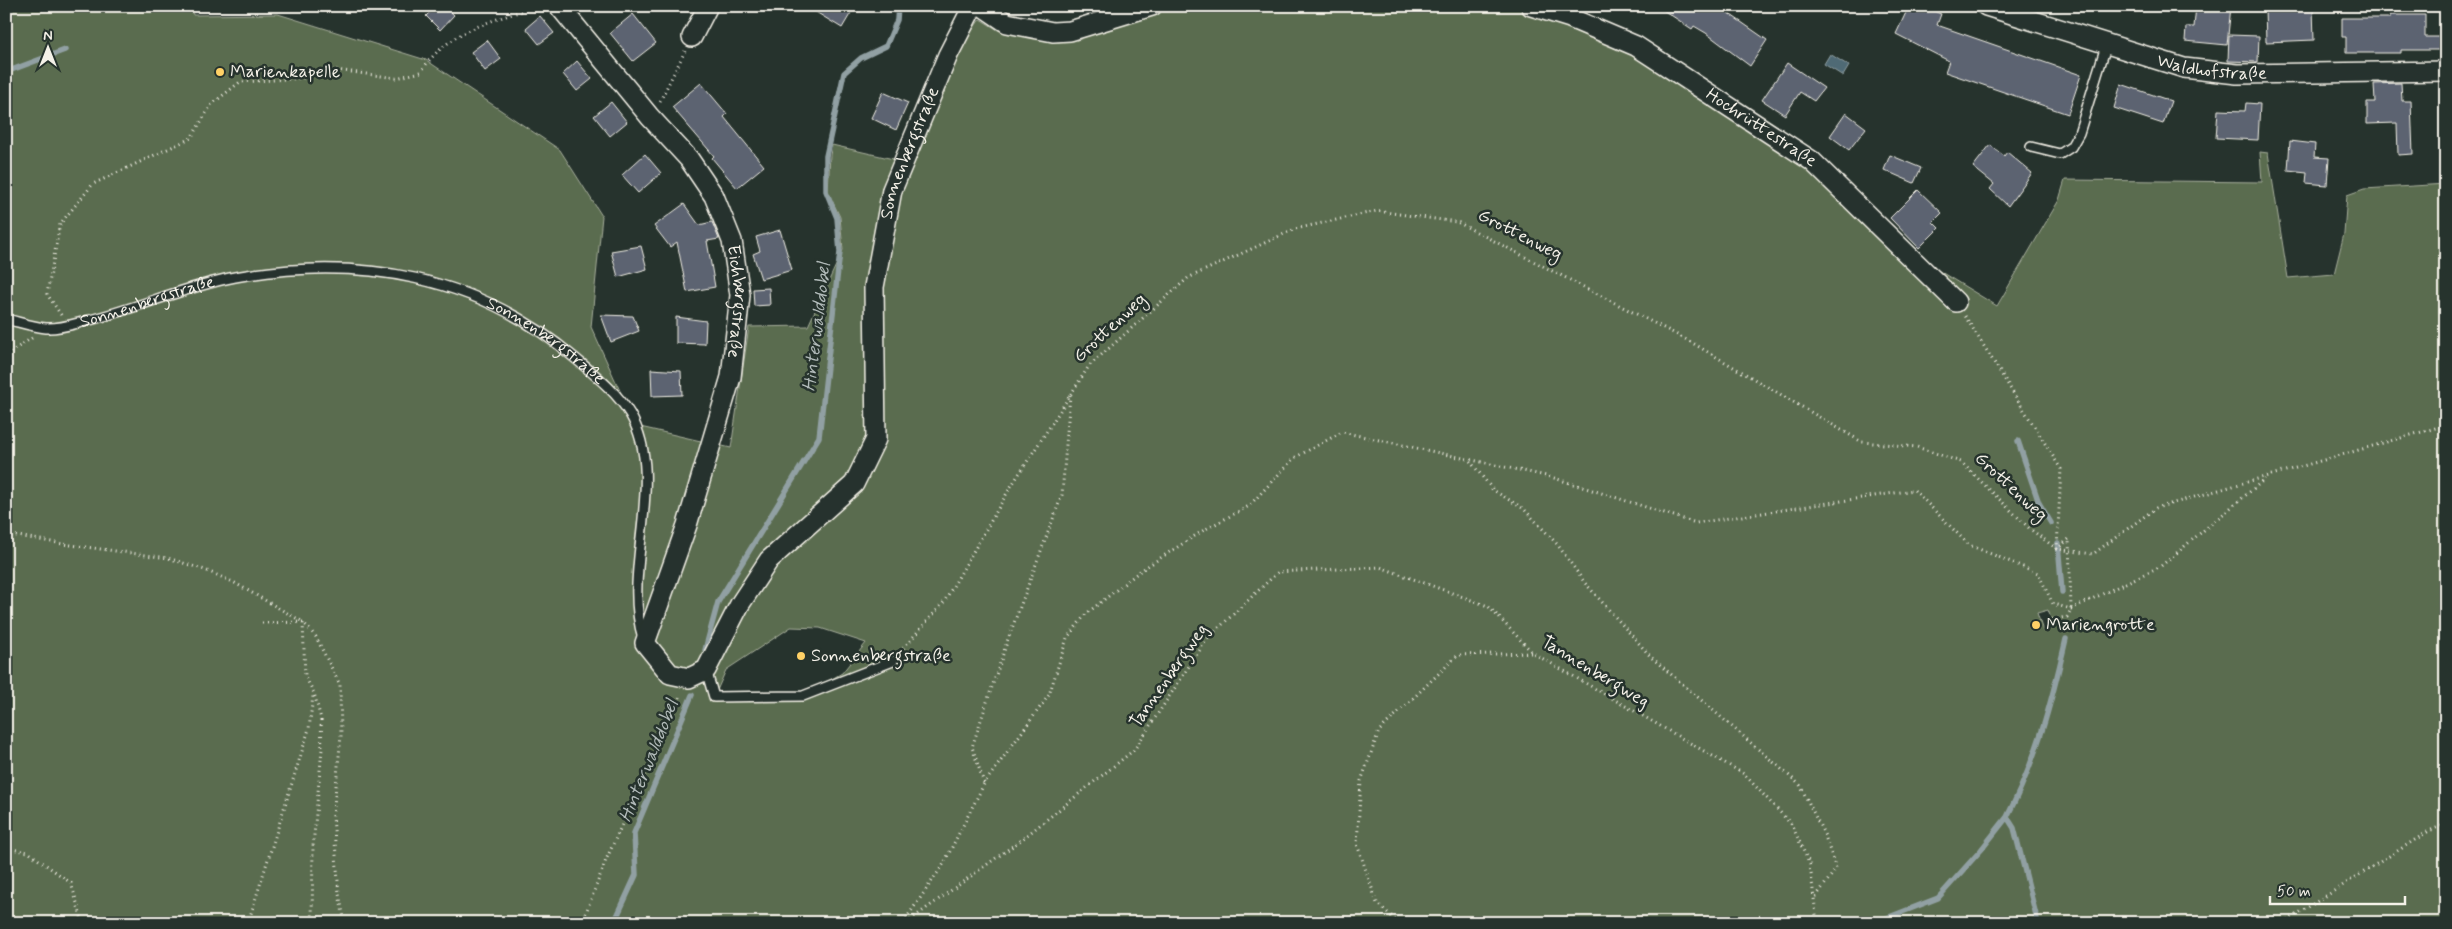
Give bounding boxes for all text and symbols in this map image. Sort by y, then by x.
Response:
north arrow [22,22,72,72]
text: N [43,27,53,45]
street label: Waldhofstraße [2154,48,2267,86]
place label: Marienkapelle [230,60,340,84]
marker: Marienkapelle [214,66,226,78]
street label: Sonnenbergstraße [875,83,946,221]
street label: Hochrüttestraße [1701,83,1821,173]
street label: Grottenweg [1473,203,1566,267]
street label: Eichbergstraße [721,243,752,359]
water label: Hinterwalddobel [797,260,837,393]
street label: Sonnenbergstraße [77,270,217,334]
street label: Grottenweg [1068,288,1152,369]
street label: Sonnenbergstraße [482,291,610,391]
street label: Grottenweg [1969,447,2053,528]
place label: Mariengrotte [2046,613,2155,637]
street label: Tannenbergweg [1124,619,1216,734]
marker: Mariengrotte [2030,619,2042,631]
street label: Tannenbergweg [1535,630,1654,715]
place label: Sonnenbergstraße [811,644,951,670]
marker: Sonnenbergstraße [795,650,807,662]
water label: Hinterwalddobel [613,695,685,826]
scale bar [2270,874,2404,906]
text: 50 m [2277,882,2311,902]

